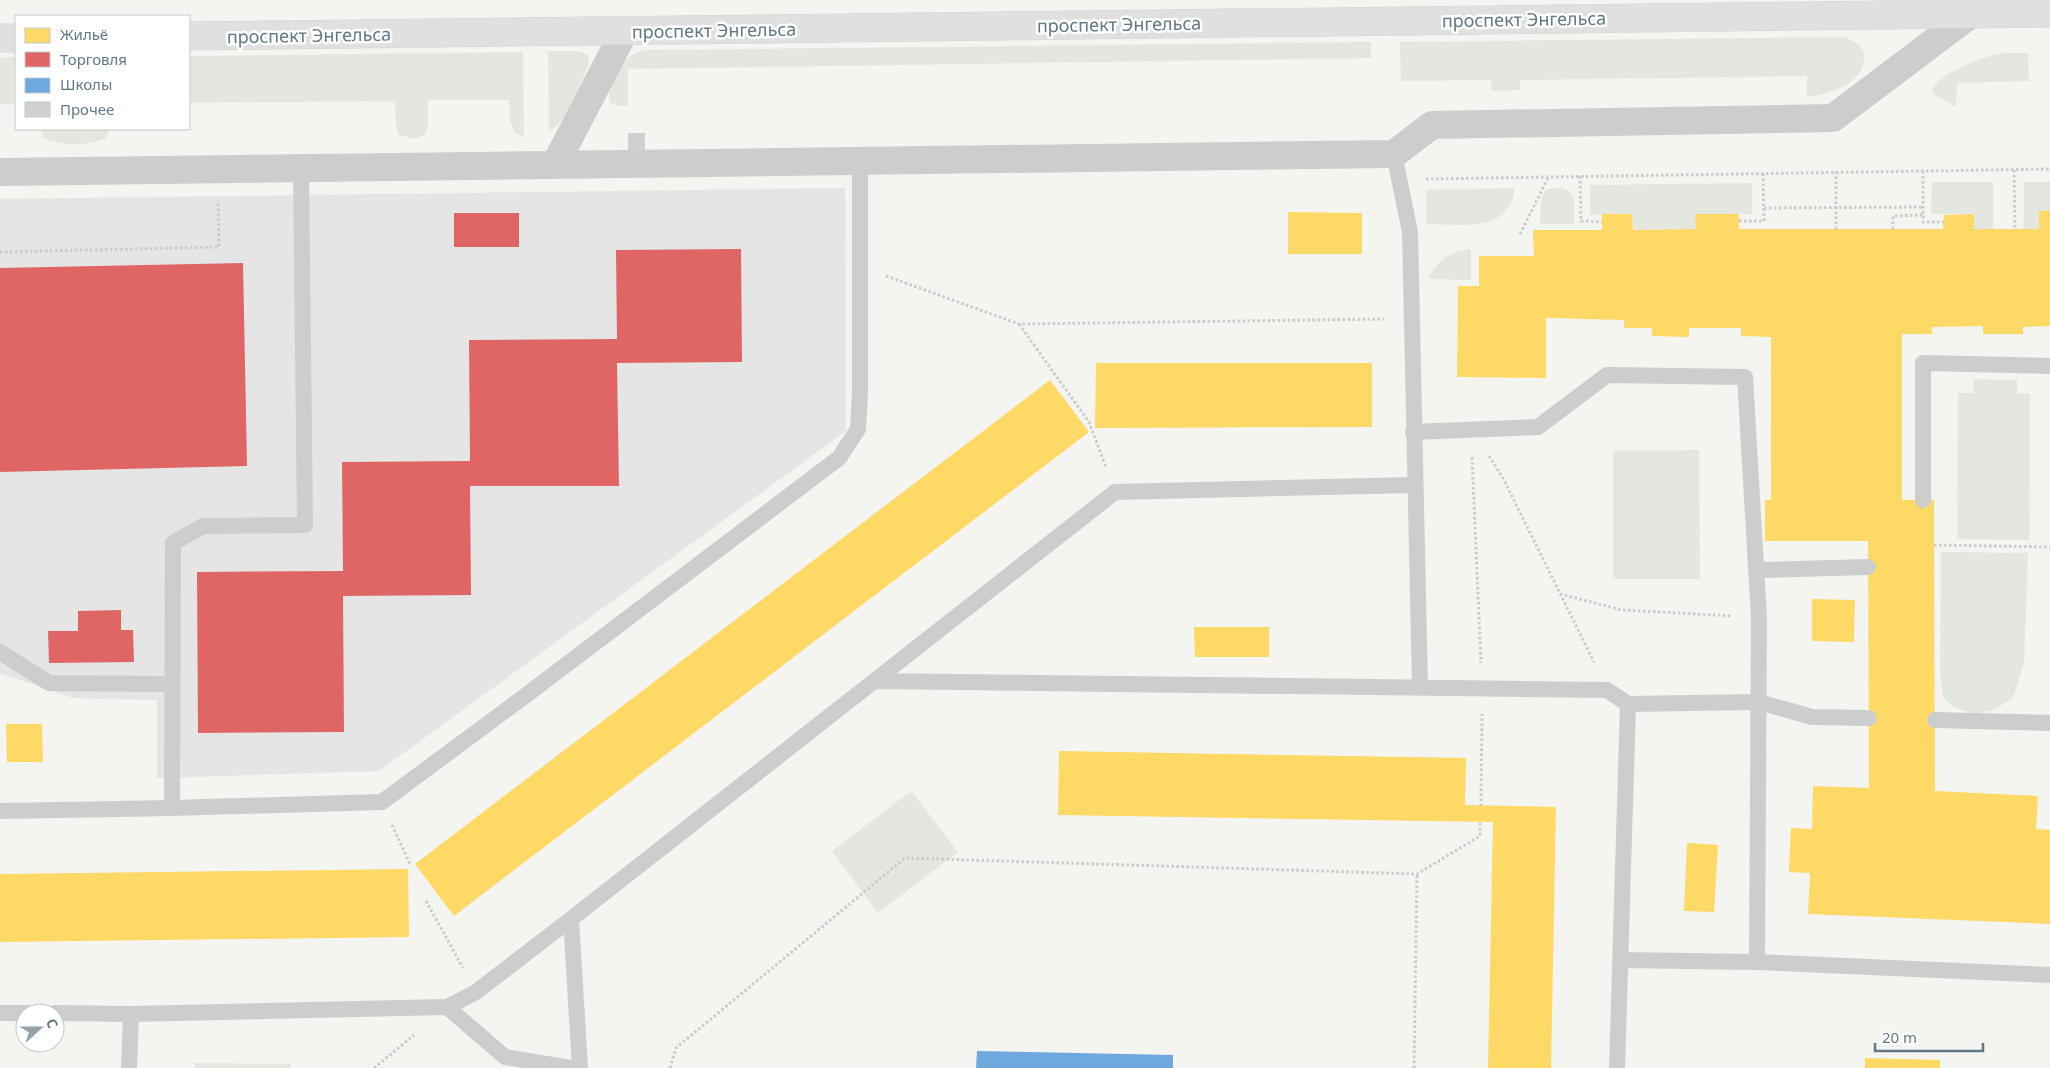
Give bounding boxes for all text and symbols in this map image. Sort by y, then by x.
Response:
street label: проспект Энгельса [1442,6,1606,32]
street label: проспект Энгельса [1037,11,1201,37]
legend [15,15,190,130]
street label: проспект Энгельса [632,17,796,43]
street label: проспект Энгельса [227,22,391,48]
text: Жильё [60,24,108,44]
text: Торговля [60,49,127,69]
text: Школы [60,74,112,94]
text: Прочее [60,99,114,119]
north arrow [15,1003,65,1053]
text: С [42,1016,63,1031]
scale bar [1875,1020,1982,1052]
text: 20 m [1882,1027,1917,1047]

